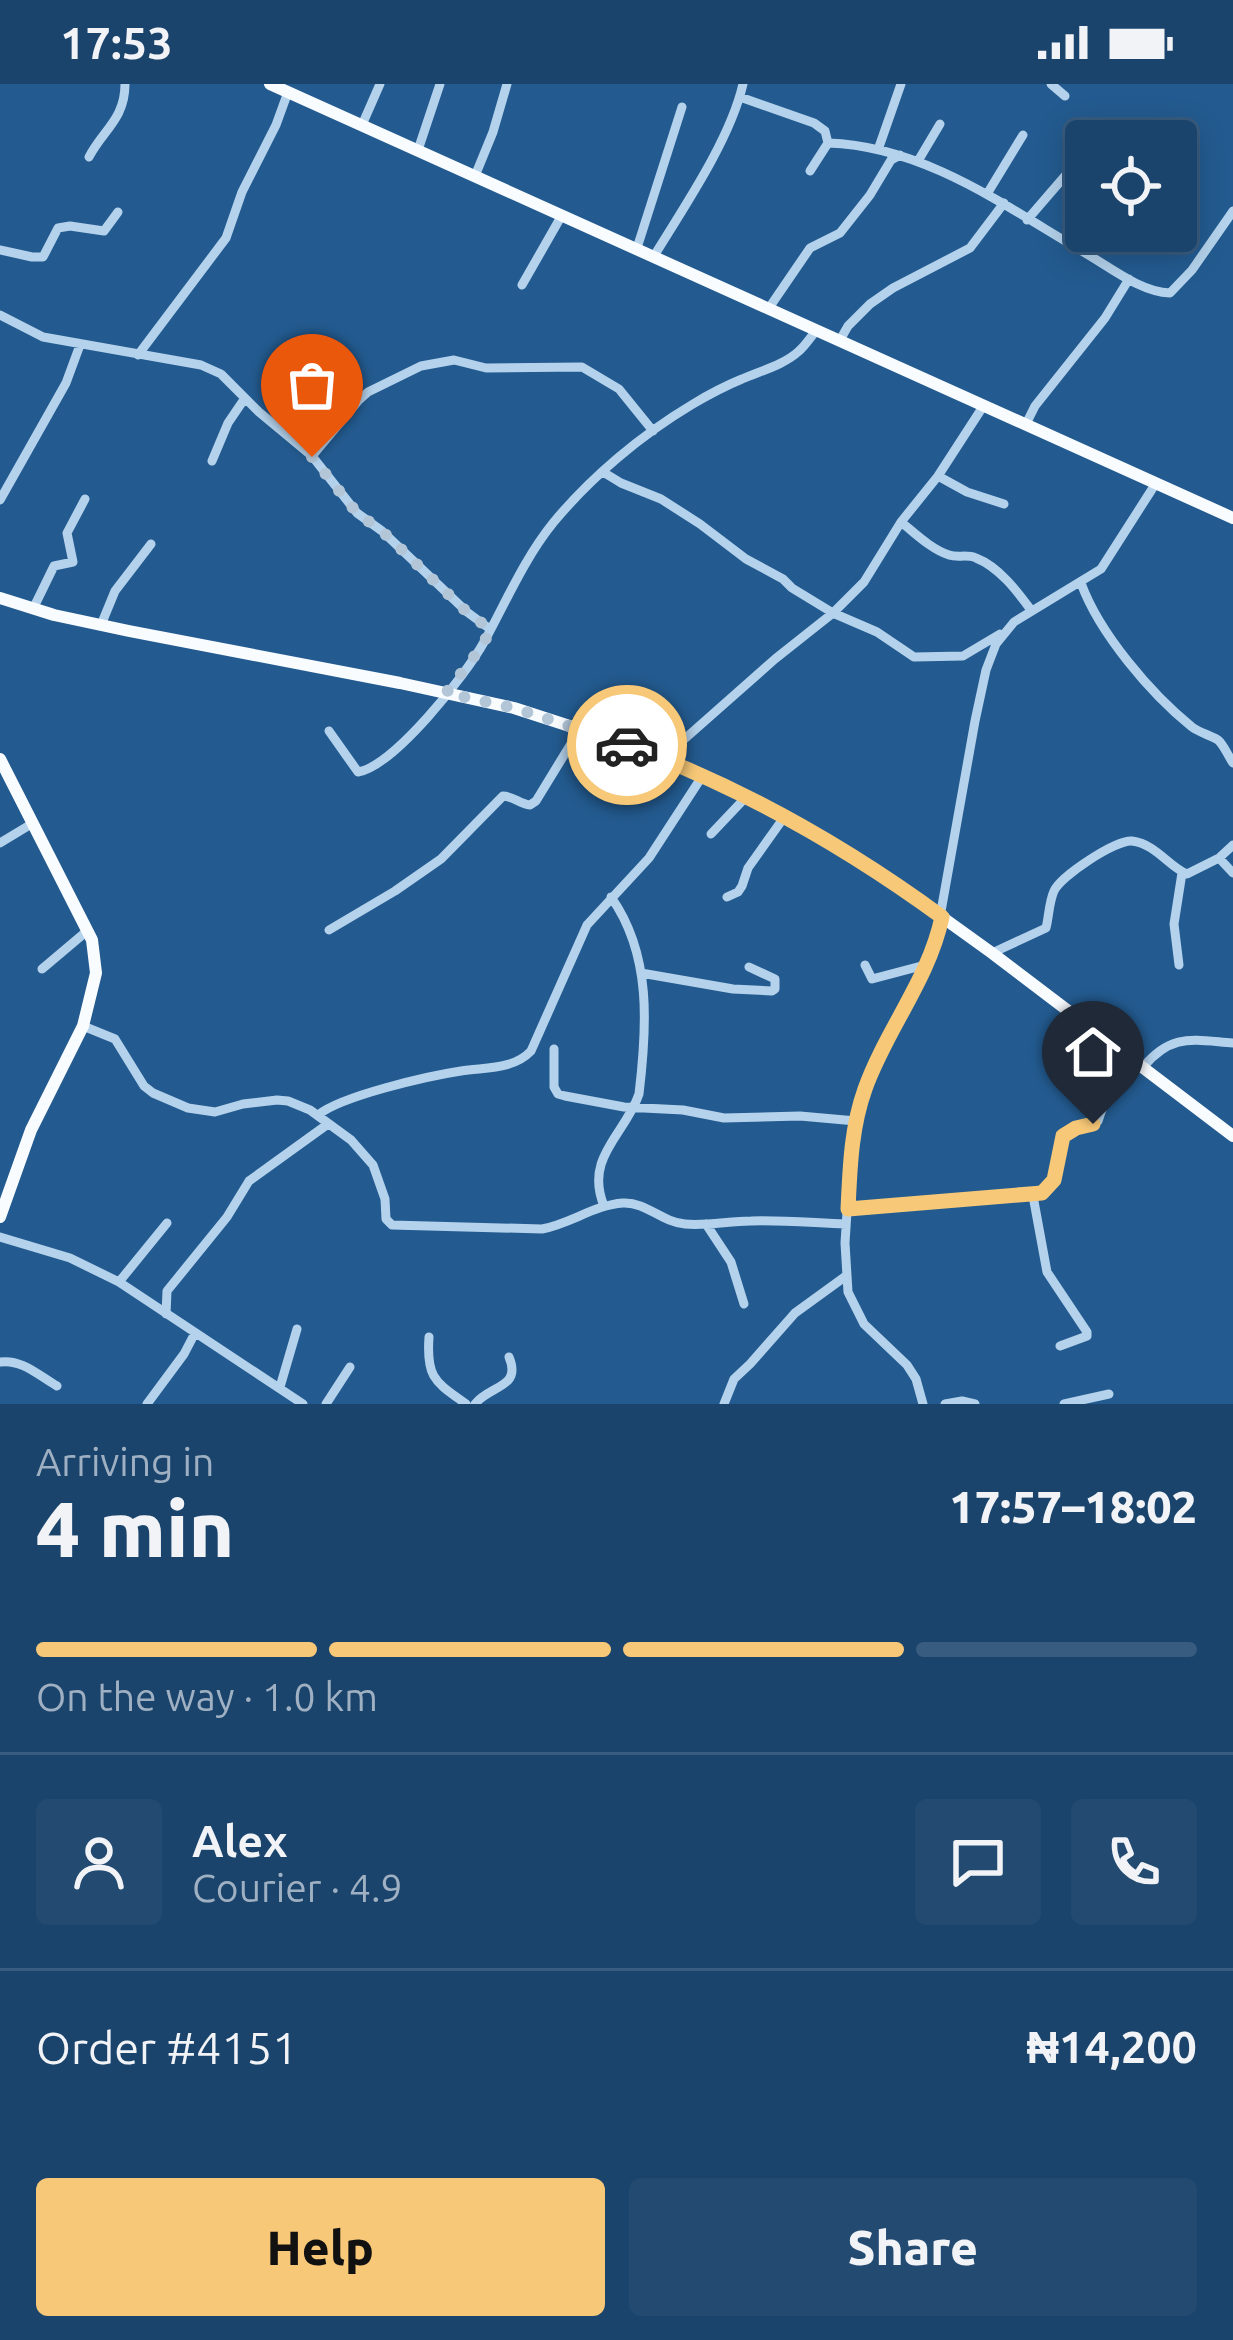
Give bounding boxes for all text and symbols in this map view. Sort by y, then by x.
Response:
text: 17:53 [60,17,173,68]
map controls [1065,120,1197,252]
button: locate [1065,120,1197,252]
pin [261,334,363,457]
icon: bag [279,352,345,418]
courier [567,685,687,805]
icon: car [594,712,660,778]
pin [1042,1001,1144,1124]
icon: home [1060,1019,1126,1085]
text: Arriving in [36,1440,214,1483]
text: 17:57–18:02 [949,1481,1197,1532]
text: 4 min [36,1484,234,1572]
text: On the way · 1.0 km [36,1675,378,1718]
button: person [36,1799,162,1925]
button: chat [915,1799,1041,1925]
button: phone [1071,1799,1197,1925]
text: Alex [192,1815,288,1866]
text: Courier · 4.9 [192,1866,403,1909]
text: ₦14,200 [1027,2021,1197,2072]
text: Order #4151 [36,2022,298,2073]
button: Help [36,2178,605,2316]
button: Share [629,2178,1197,2316]

